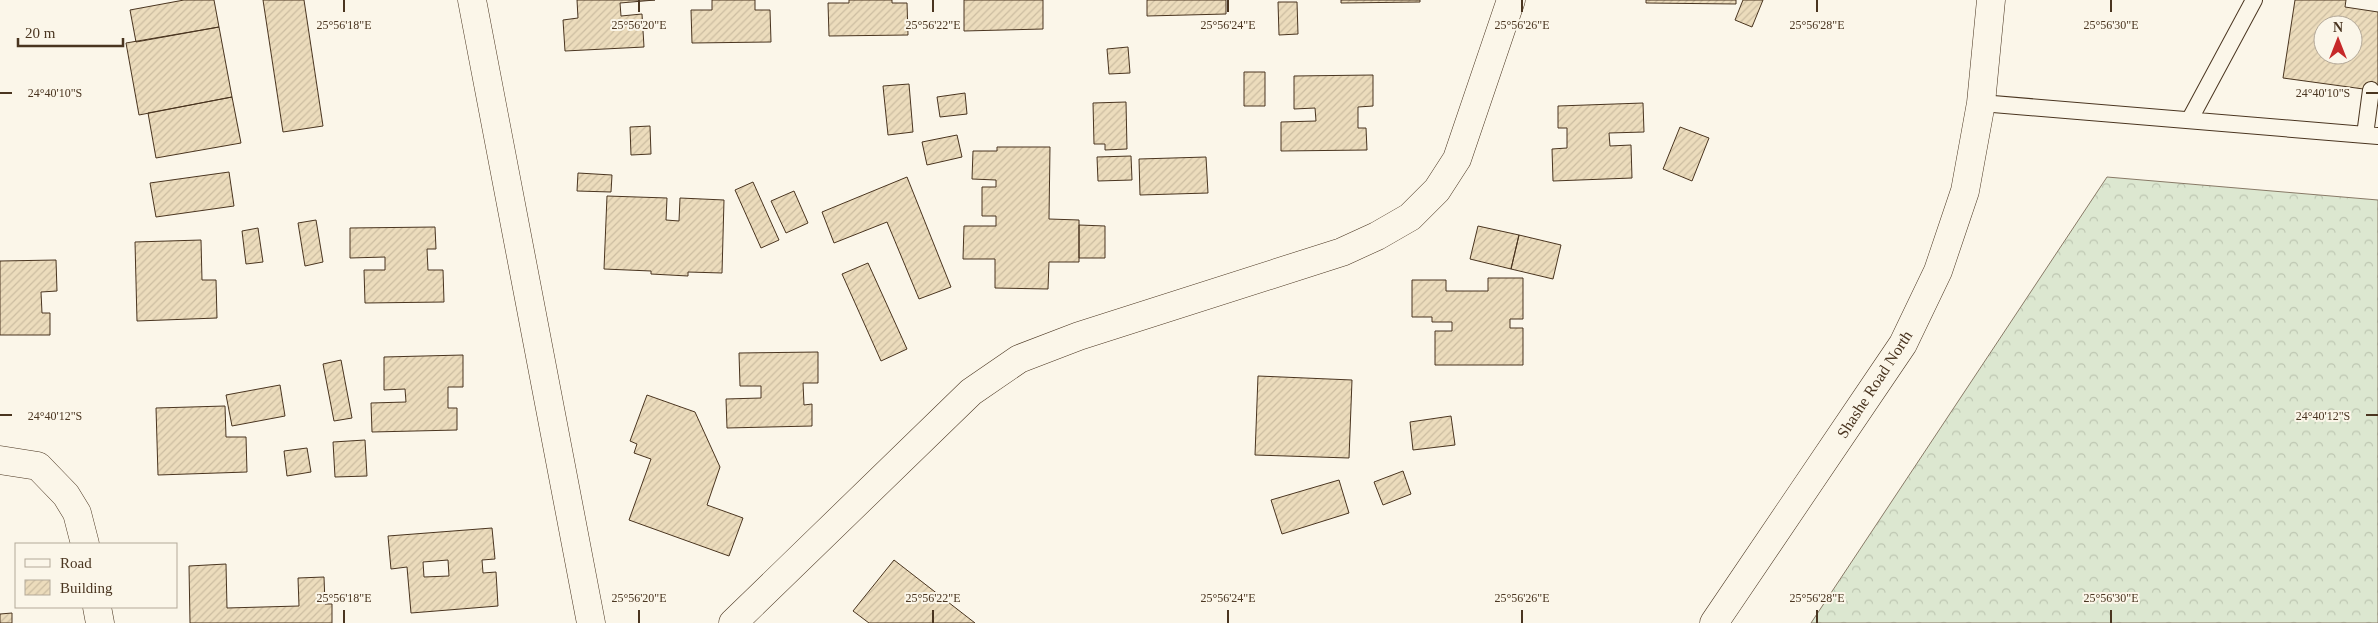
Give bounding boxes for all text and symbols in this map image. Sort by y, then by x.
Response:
scale bar [18,15,122,47]
north arrow [2313,15,2363,65]
text: 25°56'18"E [316,18,372,32]
text: 25°56'20"E [611,18,667,32]
text: 25°56'22"E [905,18,961,32]
text: 25°56'24"E [1200,18,1256,32]
text: 25°56'26"E [1494,18,1550,32]
text: 25°56'28"E [1789,18,1845,32]
text: 25°56'30"E [2083,18,2139,32]
text: N [2333,20,2343,35]
text: 20 m [25,25,56,41]
text: 24°40'10"S [28,86,82,100]
text: 24°40'10"S [2296,86,2350,100]
street label: Shashe Road North [1833,327,1915,441]
text: 24°40'12"S [28,409,82,423]
text: 24°40'12"S [2296,409,2350,423]
legend [15,543,178,608]
text: Road [60,555,92,571]
text: Building [60,580,113,596]
text: 25°56'18"E [316,591,372,605]
text: 25°56'20"E [611,591,667,605]
text: 25°56'22"E [905,591,961,605]
text: 25°56'24"E [1200,591,1256,605]
text: 25°56'26"E [1494,591,1550,605]
text: 25°56'28"E [1789,591,1845,605]
text: 25°56'30"E [2083,591,2139,605]

